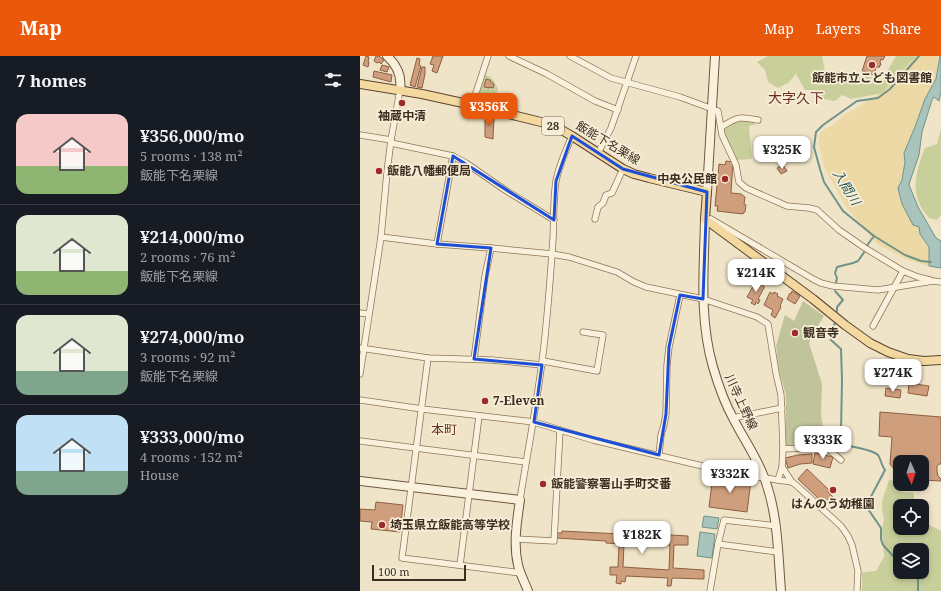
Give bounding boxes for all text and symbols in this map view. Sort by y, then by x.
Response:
text: Map [20,15,62,41]
text: Map [764,19,794,38]
text: Layers [816,19,861,38]
text: Share [883,19,921,38]
marker: 飯能市立こども図書館 [867,60,877,70]
text: 7 homes [16,69,86,92]
icon: filters [322,69,344,91]
place label: 飯能市立こども図書館 [812,69,932,86]
district label: 大字久下 [768,88,824,107]
pin: ¥356K [461,93,517,127]
text: ¥356K [470,97,508,115]
marker: 袖蔵中清 [397,98,407,108]
place label: 袖蔵中清 [378,107,426,124]
road number: 28 [542,117,564,135]
street label: 飯能下名栗線 [573,117,644,168]
text: ¥356,000/mo [140,124,244,147]
icon: home [48,130,96,178]
pin: ¥325K [754,136,810,170]
text: ¥325K [763,140,801,158]
text: 5 rooms · 138 m² [140,147,243,165]
place label: 飯能八幡郵便局 [387,162,471,179]
text: 飯能下名栗線 [140,166,218,184]
marker: 飯能八幡郵便局 [374,166,384,176]
water label: 入間川 [829,166,866,210]
place label: 中央公民館 [657,170,717,187]
marker: 中央公民館 [720,174,730,184]
text: ¥214,000/mo [140,225,244,248]
icon: home [48,231,96,279]
text: 2 rooms · 76 m² [140,248,235,266]
pin: ¥214K [728,259,784,293]
text: ¥214K [737,263,775,281]
text: 飯能下名栗線 [140,267,218,285]
place label: 観音寺 [803,324,839,341]
text: ¥274,000/mo [140,325,244,348]
marker: 観音寺 [790,328,800,338]
icon: home [48,331,96,379]
text: 3 rooms · 92 m² [140,348,235,366]
pin: ¥274K [865,359,921,393]
text: ¥274K [874,363,912,381]
text: 飯能下名栗線 [140,367,218,385]
street label: 川寺上野線 [721,371,762,433]
place label: 7-Eleven [493,392,545,409]
marker: 7-Eleven [480,396,490,406]
district label: 本町 [431,420,457,438]
text: ¥333,000/mo [140,425,244,448]
pin: ¥333K [795,426,851,460]
text: ¥333K [804,430,842,448]
icon: home [48,431,96,479]
text: 4 rooms · 152 m² [140,448,243,466]
north arrow [893,455,929,491]
map controls [893,455,929,579]
pin: ¥332K [702,460,758,494]
text: ¥332K [711,464,749,482]
text: House [140,466,179,484]
place label: 飯能警察署山手町交番 [551,475,672,492]
marker: 飯能警察署山手町交番 [538,479,548,489]
marker: はんのう幼稚園 [828,485,838,495]
place label: はんのう幼稚園 [791,495,875,512]
button: locate [893,499,929,535]
place label: 埼玉県立飯能高等学校 [390,516,510,533]
marker: 埼玉県立飯能高等学校 [377,520,387,530]
pin: ¥182K [614,521,670,555]
text: ¥182K [623,525,661,543]
button: layers [893,543,929,579]
scale bar [372,563,466,582]
text: 100 m [378,564,410,579]

